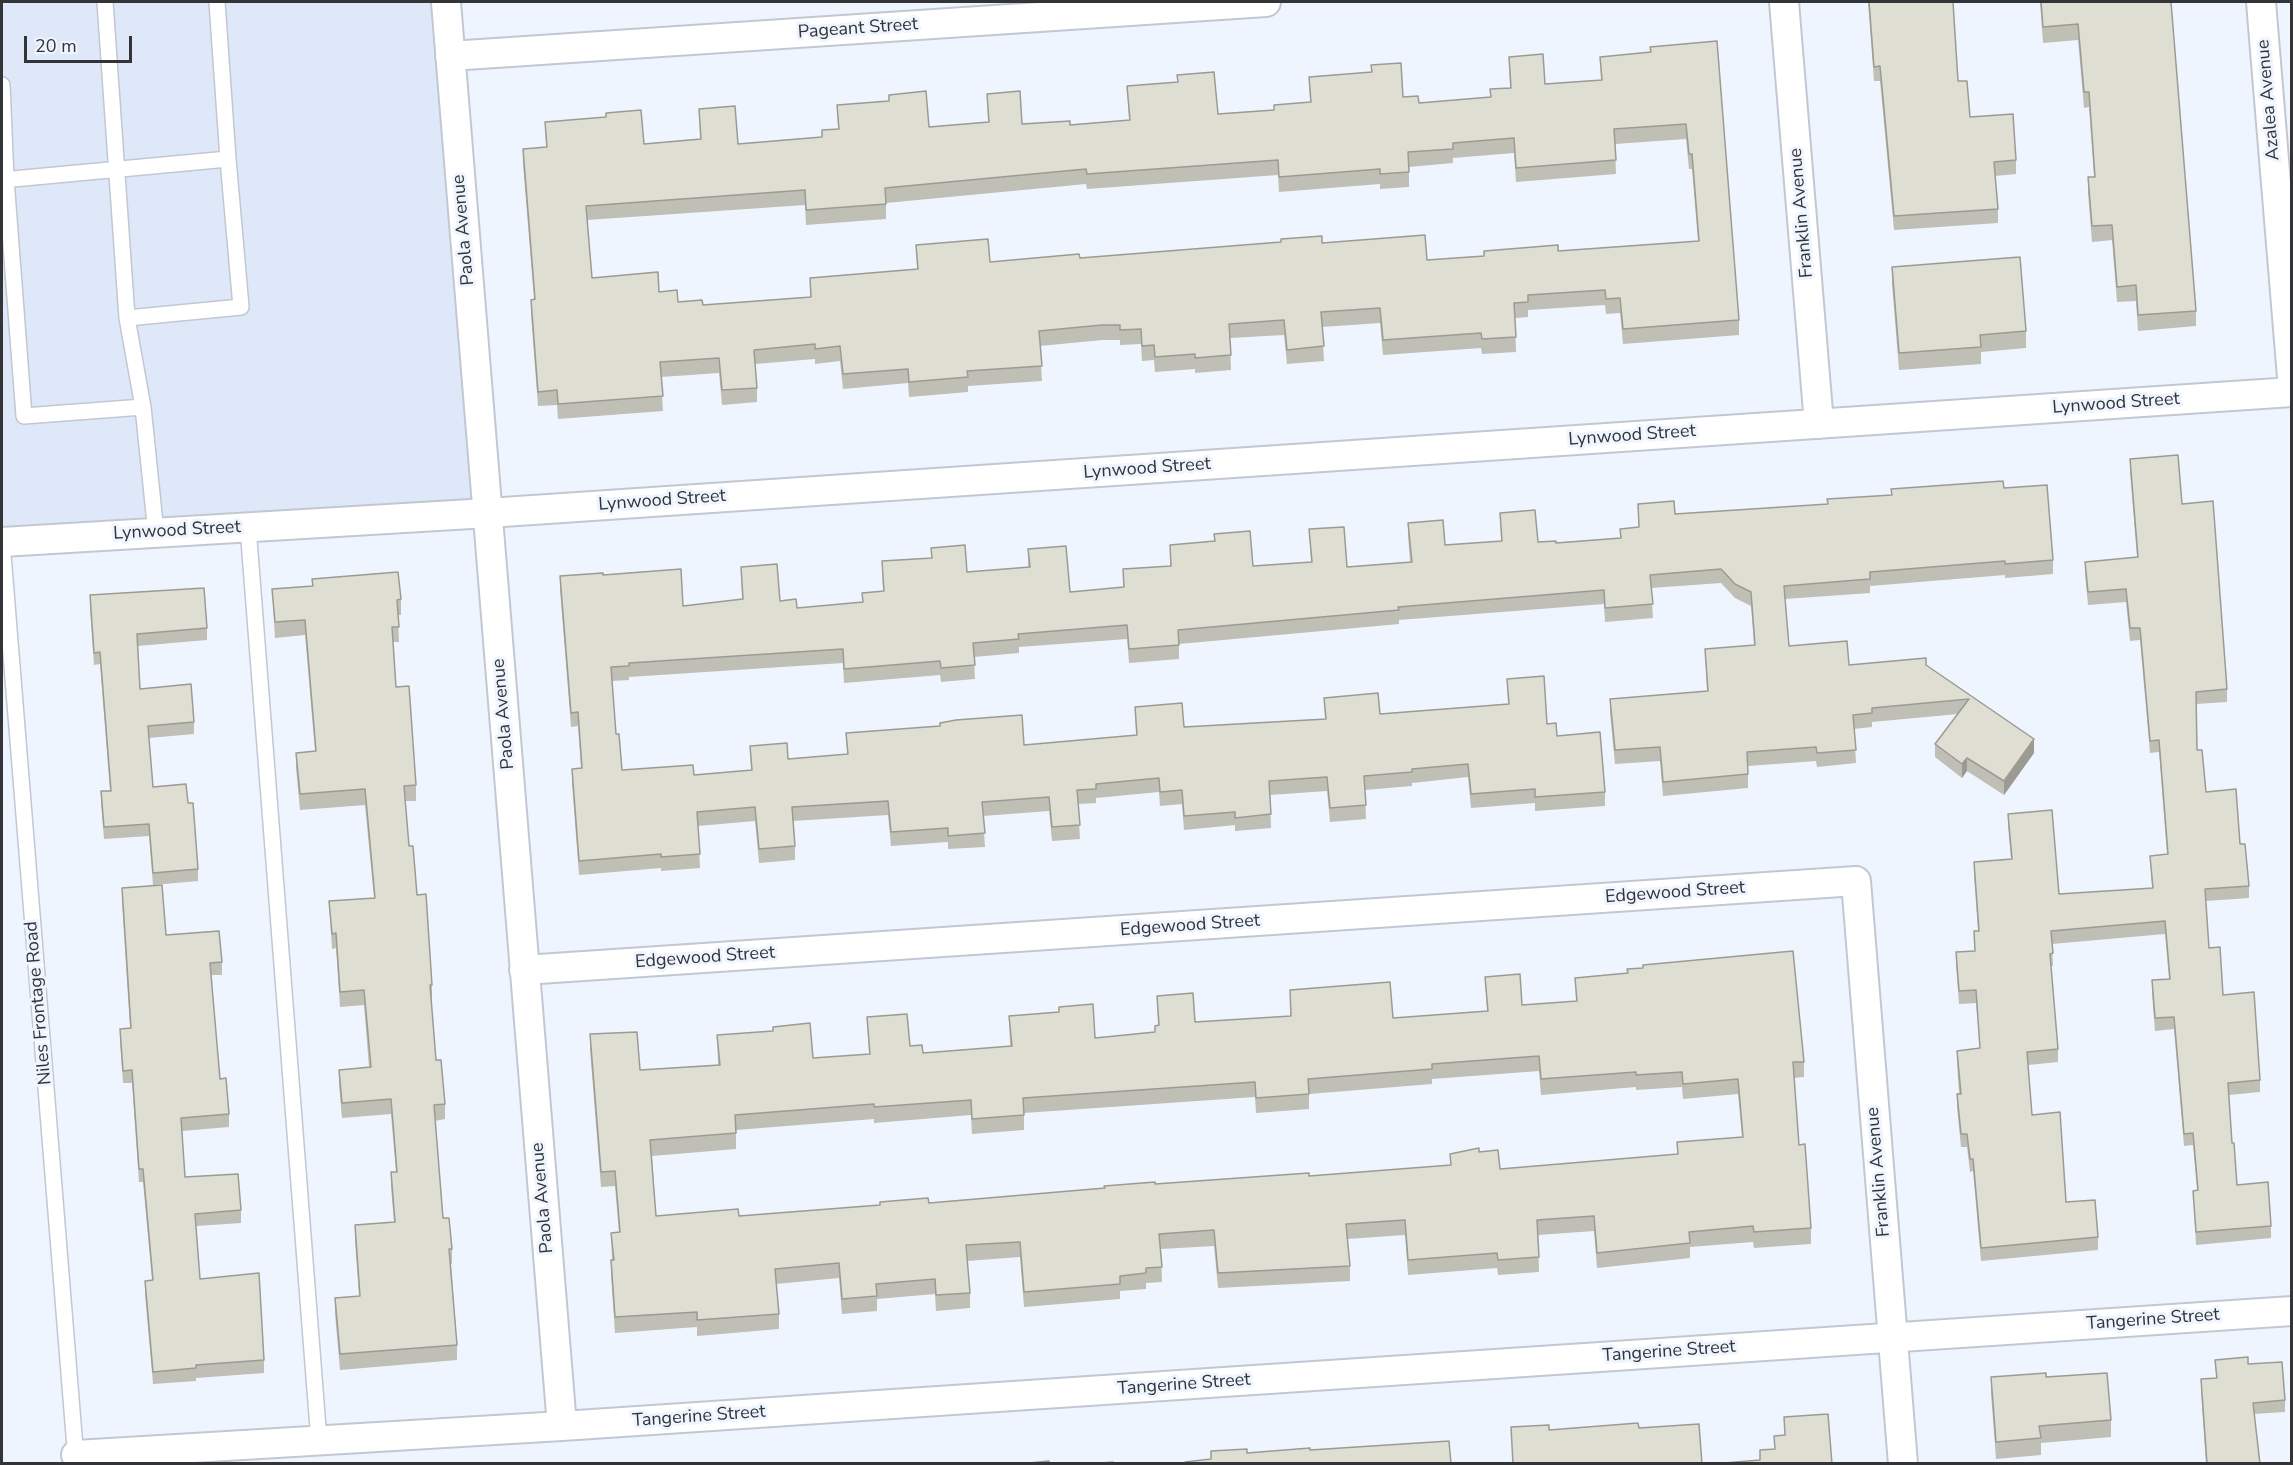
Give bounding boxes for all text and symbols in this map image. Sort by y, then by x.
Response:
street label: Pageant Street [797,14,919,44]
scale bar [27,24,135,62]
text: 20 m [35,34,77,58]
street label: Azalea Avenue [2253,39,2285,161]
street label: Franklin Avenue [1786,147,1818,279]
street label: Paola Avenue [448,174,480,286]
street label: Lynwood Street [2052,389,2180,419]
street label: Lynwood Street [1568,421,1696,451]
street label: Lynwood Street [1083,454,1211,484]
street label: Lynwood Street [598,486,726,516]
street label: Lynwood Street [113,517,241,545]
street label: Paola Avenue [488,658,520,770]
street label: Edgewood Street [1604,877,1746,909]
street label: Edgewood Street [1119,910,1261,942]
street label: Niles Frontage Road [21,920,57,1086]
street label: Edgewood Street [634,942,776,974]
street label: Franklin Avenue [1863,1106,1895,1238]
street label: Paola Avenue [527,1142,559,1254]
street label: Tangerine Street [2086,1305,2220,1335]
street label: Tangerine Street [1602,1337,1736,1367]
street label: Tangerine Street [1117,1370,1251,1400]
street label: Tangerine Street [632,1402,766,1432]

